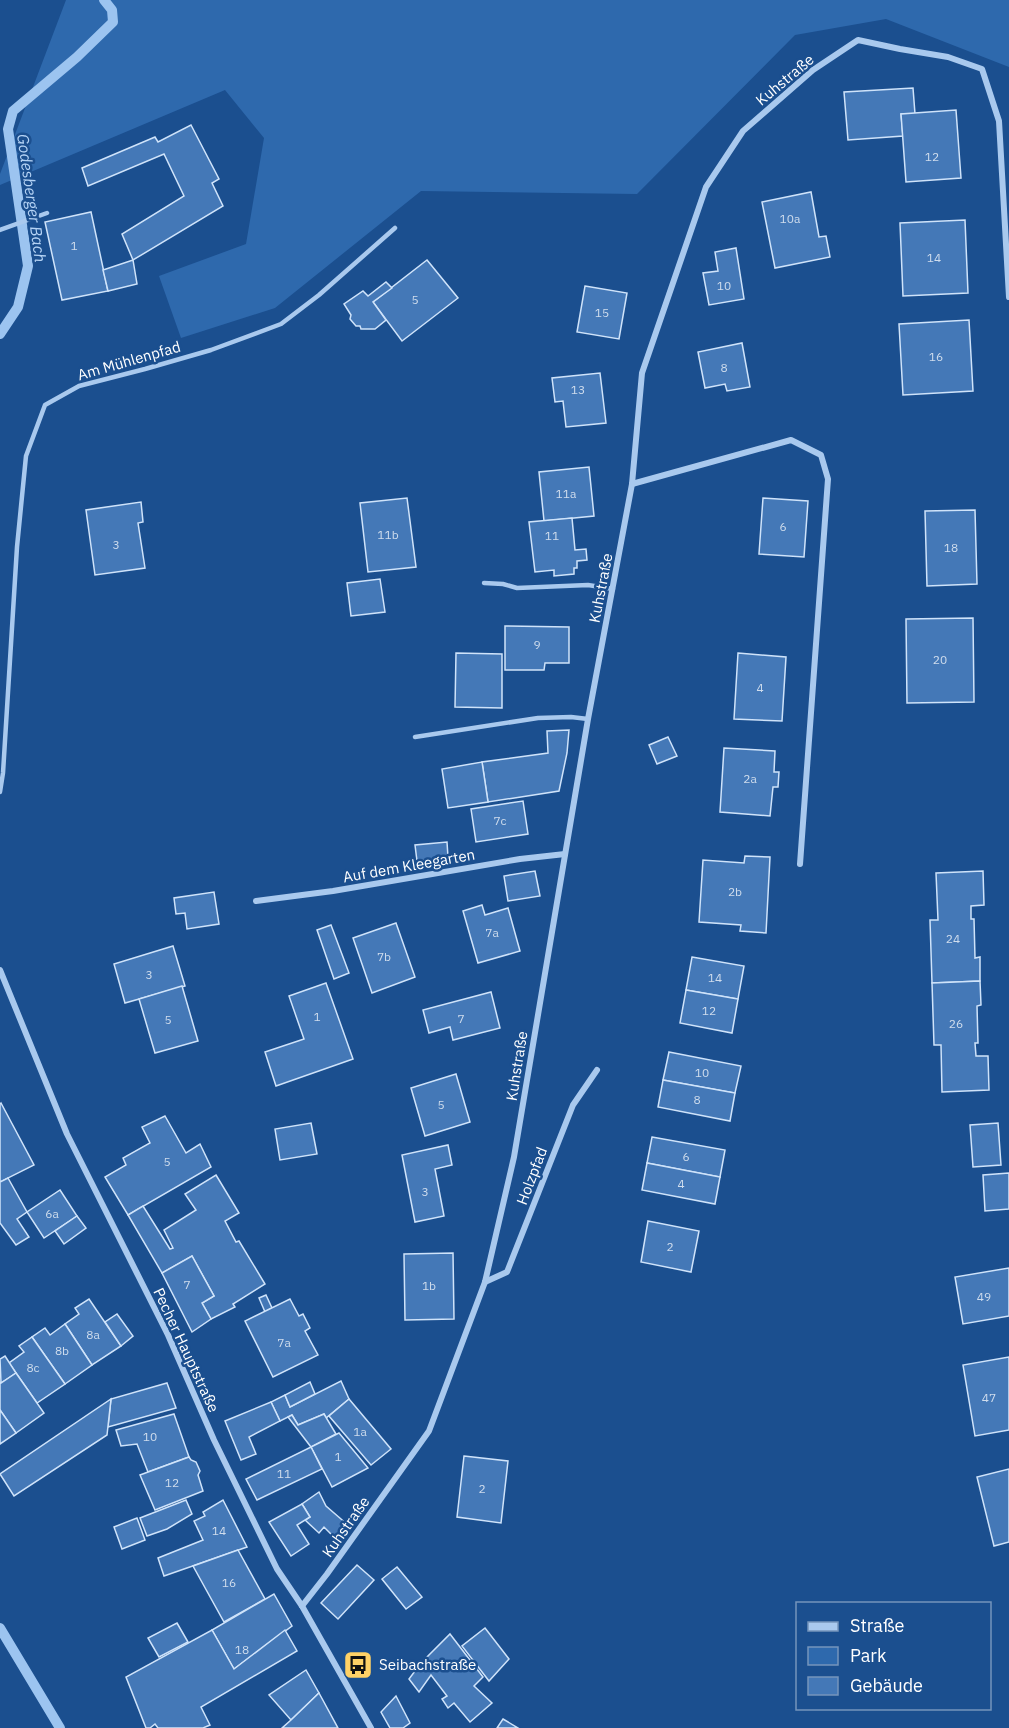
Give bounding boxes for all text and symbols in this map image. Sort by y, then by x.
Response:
street label: Kuhstraße [752,50,818,109]
water label: Godesberger Bach [13,133,51,263]
house number: 12 [925,149,939,164]
house number: 10a [780,211,801,226]
house number: 1 [70,238,78,253]
house number: 14 [927,250,941,265]
house number: 10 [717,278,731,293]
house number: 5 [411,292,419,307]
house number: 15 [595,305,609,320]
street label: Am Mühlenpfad [75,337,183,384]
house number: 16 [929,349,943,364]
house number: 8 [720,360,728,375]
house number: 13 [571,382,585,397]
house number: 11a [556,486,577,501]
house number: 6 [779,519,787,534]
house number: 11b [377,527,399,542]
house number: 11 [545,528,559,543]
house number: 3 [112,537,120,552]
house number: 18 [944,540,958,555]
street label: Kuhstraße [584,552,617,624]
house number: 9 [533,637,541,652]
house number: 20 [933,652,947,667]
house number: 4 [756,680,764,695]
house number: 2a [743,771,757,786]
house number: 7c [493,813,507,828]
street label: Auf dem Kleegarten [341,845,476,886]
house number: 2b [728,884,742,899]
house number: 7a [485,925,499,940]
house number: 24 [946,931,960,946]
house number: 7b [377,949,391,964]
house number: 3 [145,967,153,982]
house number: 14 [708,970,722,985]
house number: 12 [702,1003,716,1018]
house number: 1 [313,1009,321,1024]
house number: 7 [457,1011,465,1026]
house number: 5 [164,1012,172,1027]
house number: 26 [949,1016,963,1031]
street label: Kuhstraße [502,1030,531,1102]
house number: 10 [695,1065,709,1080]
house number: 8 [693,1092,701,1107]
house number: 5 [437,1097,445,1112]
street label: Holzpfad [512,1144,551,1207]
house number: 6 [682,1149,690,1164]
house number: 5 [163,1154,171,1169]
house number: 4 [677,1176,685,1191]
house number: 3 [421,1184,429,1199]
house number: 6a [45,1206,59,1221]
house number: 2 [666,1239,674,1254]
house number: 7 [183,1277,191,1292]
house number: 1b [422,1278,436,1293]
street label: Pecher Hauptstraße [149,1285,224,1415]
house number: 49 [977,1289,991,1304]
house number: 8a [86,1327,100,1342]
house number: 7a [277,1335,291,1350]
house number: 8b [55,1343,69,1358]
house number: 8c [26,1360,40,1375]
house number: 47 [982,1390,996,1405]
house number: 1a [353,1424,367,1439]
house number: 10 [143,1429,157,1444]
house number: 1 [334,1449,342,1464]
house number: 11 [277,1466,291,1481]
house number: 12 [165,1475,179,1490]
house number: 2 [478,1481,486,1496]
street label: Kuhstraße [318,1493,373,1561]
house number: 14 [212,1523,226,1538]
house number: 16 [222,1575,236,1590]
legend [796,1602,991,1710]
text: Straße [850,1614,904,1637]
house number: 18 [235,1642,249,1657]
text: Park [850,1644,887,1667]
bus stop icon: Seibachstraße [342,1649,374,1681]
place label: Seibachstraße [379,1655,476,1674]
text: Gebäude [850,1674,923,1697]

